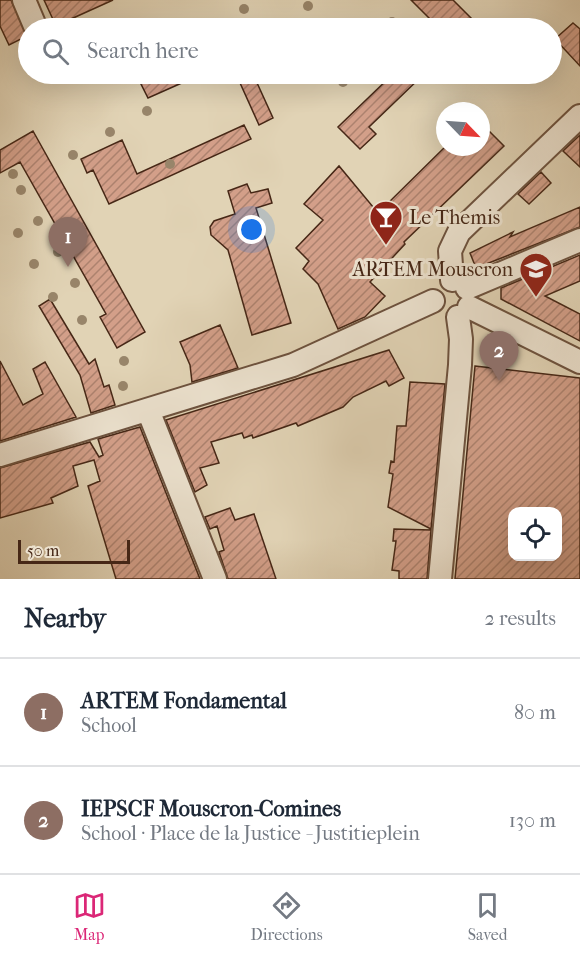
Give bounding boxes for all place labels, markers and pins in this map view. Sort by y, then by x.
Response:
bar icon: Le Themis [368,199,404,246]
place label: Le Themis [409,206,500,229]
pin: 1 [48,218,88,267]
school or university icon: ARTEM Mouscron [518,251,554,298]
place label: ARTEM Mouscron [351,258,513,281]
pin: 2 [480,332,518,381]

